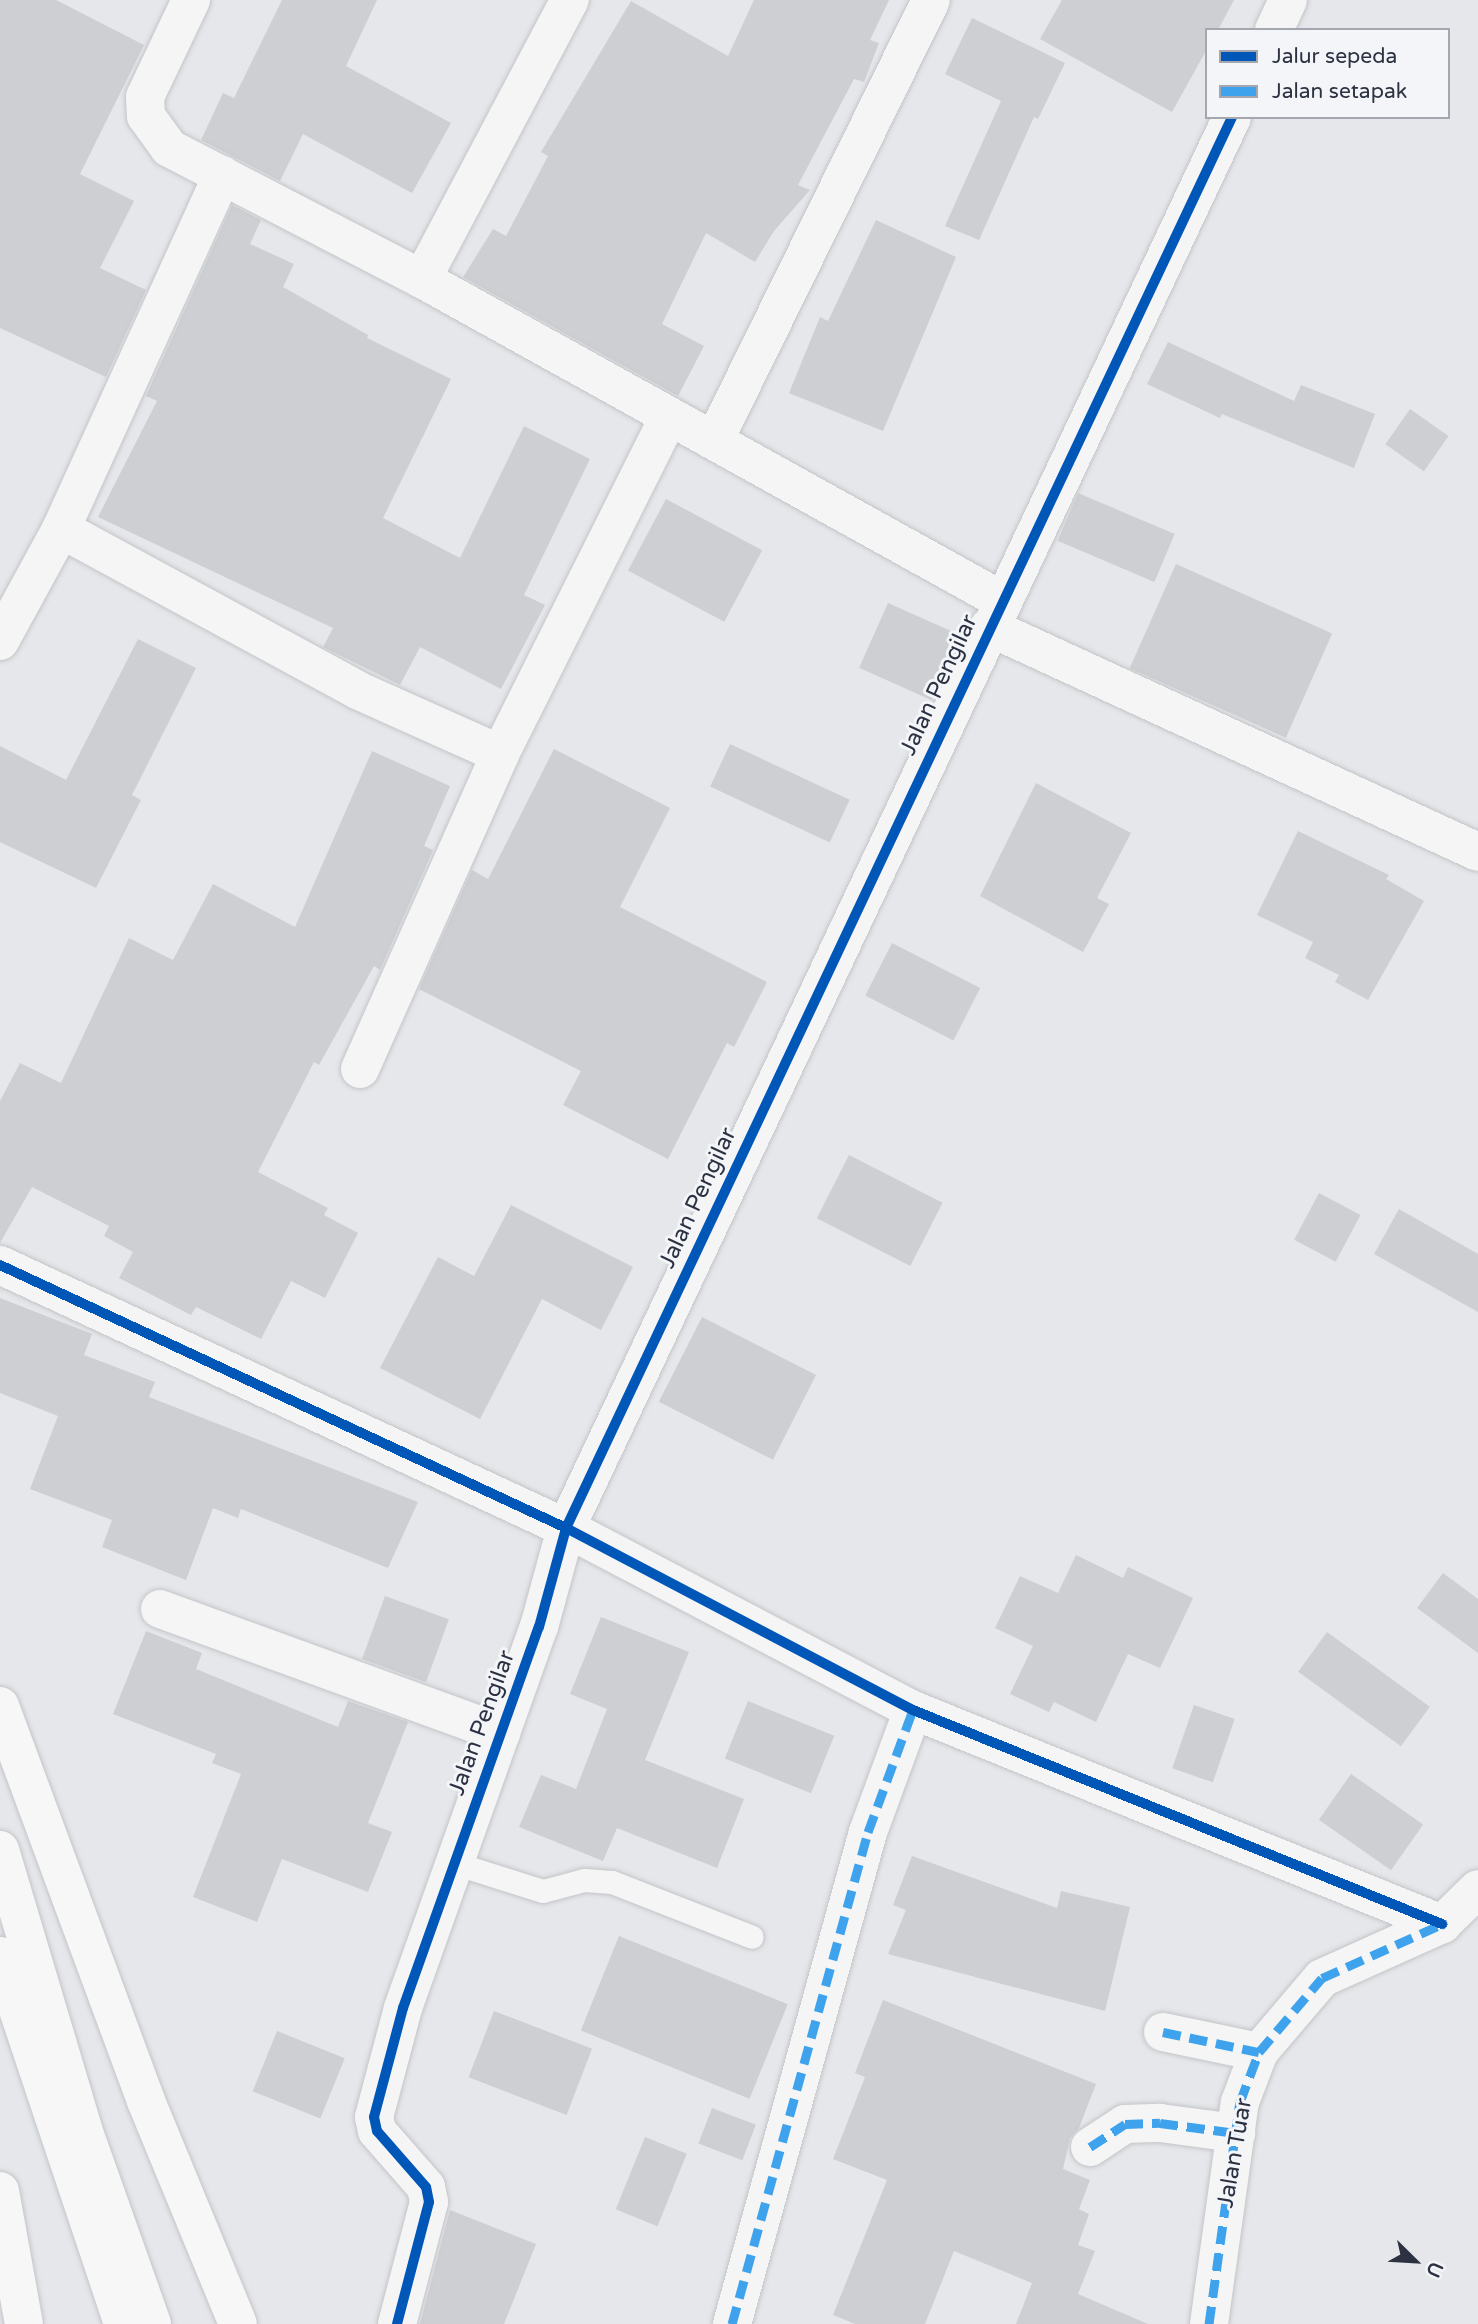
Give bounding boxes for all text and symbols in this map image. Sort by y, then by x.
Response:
legend [1205,28,1450,119]
text: Jalur sepeda [1272,44,1397,69]
text: Jalan setapak [1272,79,1407,104]
street label: Jalan Pengilar [894,610,984,760]
street label: Jalan Pengilar [653,1123,743,1273]
street label: Jalan Pengilar [443,1647,521,1799]
street label: Jalan Tuar [1212,2096,1258,2210]
north arrow [1380,2226,1450,2296]
text: U [1421,2258,1447,2281]

